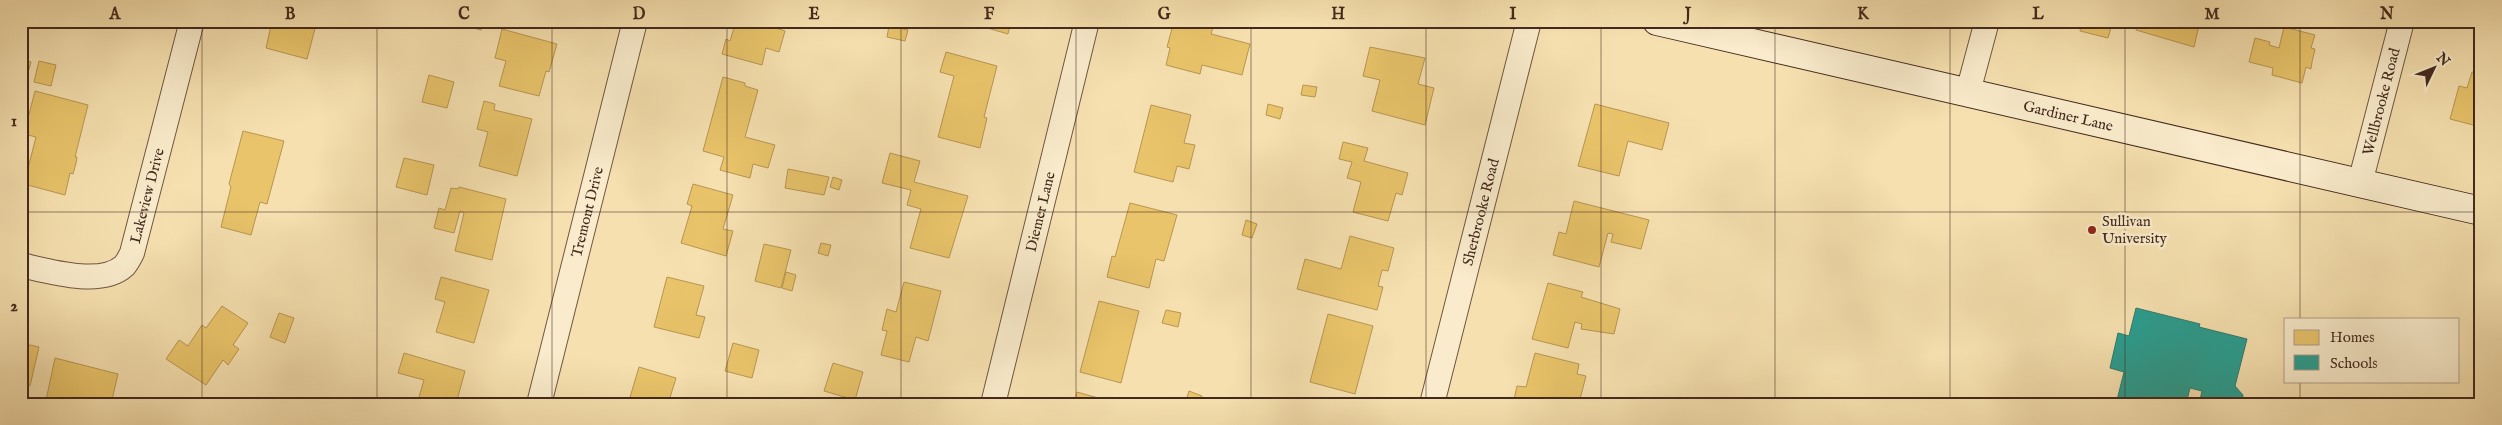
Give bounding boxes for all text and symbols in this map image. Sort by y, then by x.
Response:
text: A [109,5,122,25]
text: B [285,5,296,25]
text: C [458,5,470,25]
text: D [633,5,646,25]
text: E [808,5,820,25]
text: F [984,5,995,25]
text: G [1158,5,1171,25]
text: H [1331,5,1345,25]
text: I [1510,5,1517,25]
text: J [1683,5,1692,25]
text: K [1857,5,1870,25]
text: L [2032,5,2044,25]
text: M [2204,5,2220,25]
text: N [2379,5,2394,25]
north arrow [2410,42,2460,92]
street label: Wellbrooke Road [2358,45,2404,157]
text: N [2431,49,2453,70]
street label: Gardiner Lane [2021,96,2115,135]
text: 1 [11,112,17,132]
street label: Lakeview Drive [125,146,168,245]
street label: Sherbrooke Road [1458,156,1504,268]
street label: Tremont Drive [567,164,608,259]
street label: Diemer Lane [1021,169,1059,254]
place label: Sullivan University [2102,212,2168,248]
marker: Sullivan University [2086,224,2098,236]
text: 2 [10,297,18,317]
legend [2284,318,2460,382]
text: Homes [2330,328,2374,347]
text: Schools [2330,354,2378,373]

